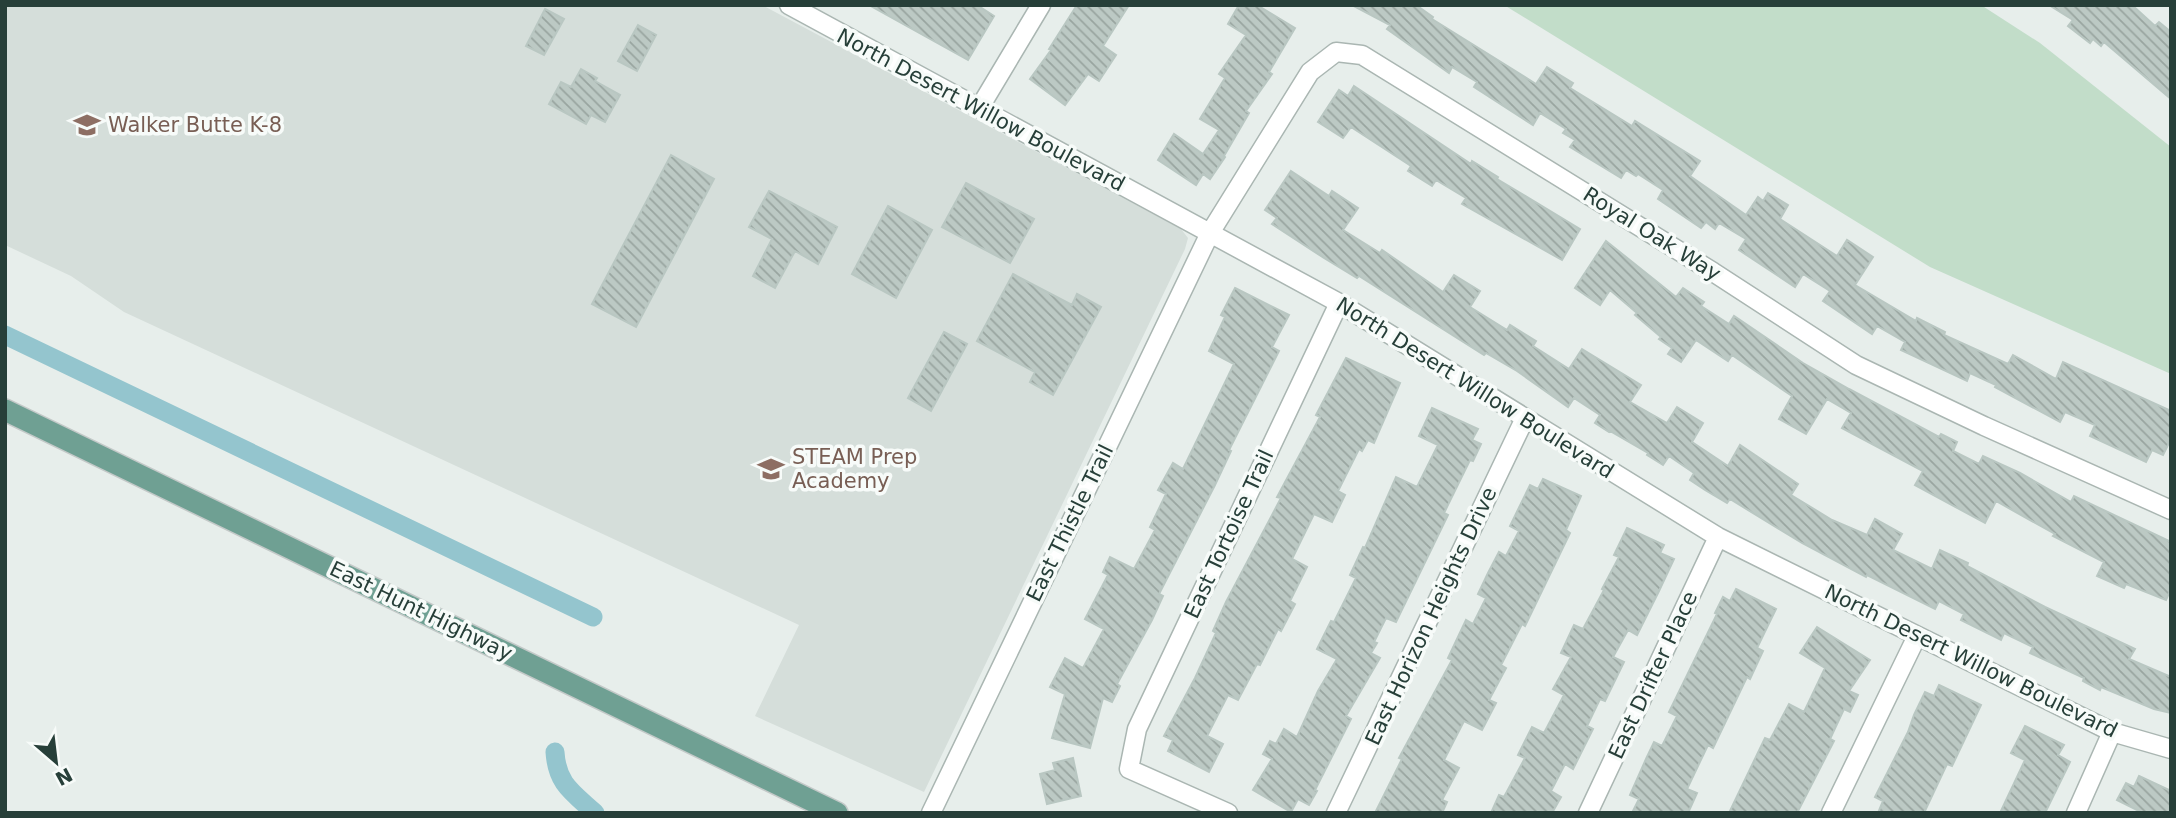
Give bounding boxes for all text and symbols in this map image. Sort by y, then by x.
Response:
street label: North Desert Willow Boulevard [833,24,1129,196]
school or university icon: Walker Butte K-8 [72,110,102,140]
place label: Walker Butte K-8 [108,113,282,137]
street label: Royal Oak Way [1579,182,1725,286]
street label: North Desert Willow Boulevard [1332,292,1618,484]
street label: East Thistle Trail [1022,441,1118,605]
place label: STEAM Prep Academy [792,445,917,493]
street label: East Tortoise Trail [1179,446,1279,622]
school or university icon: STEAM Prep Academy [756,454,786,484]
street label: East Horizon Heights Drive [1361,483,1501,749]
street label: East Hunt Highway [326,556,516,666]
street label: North Desert Willow Boulevard [1821,579,2121,743]
street label: East Drifter Place [1604,587,1702,763]
north arrow [21,727,91,797]
text: N [52,764,76,790]

